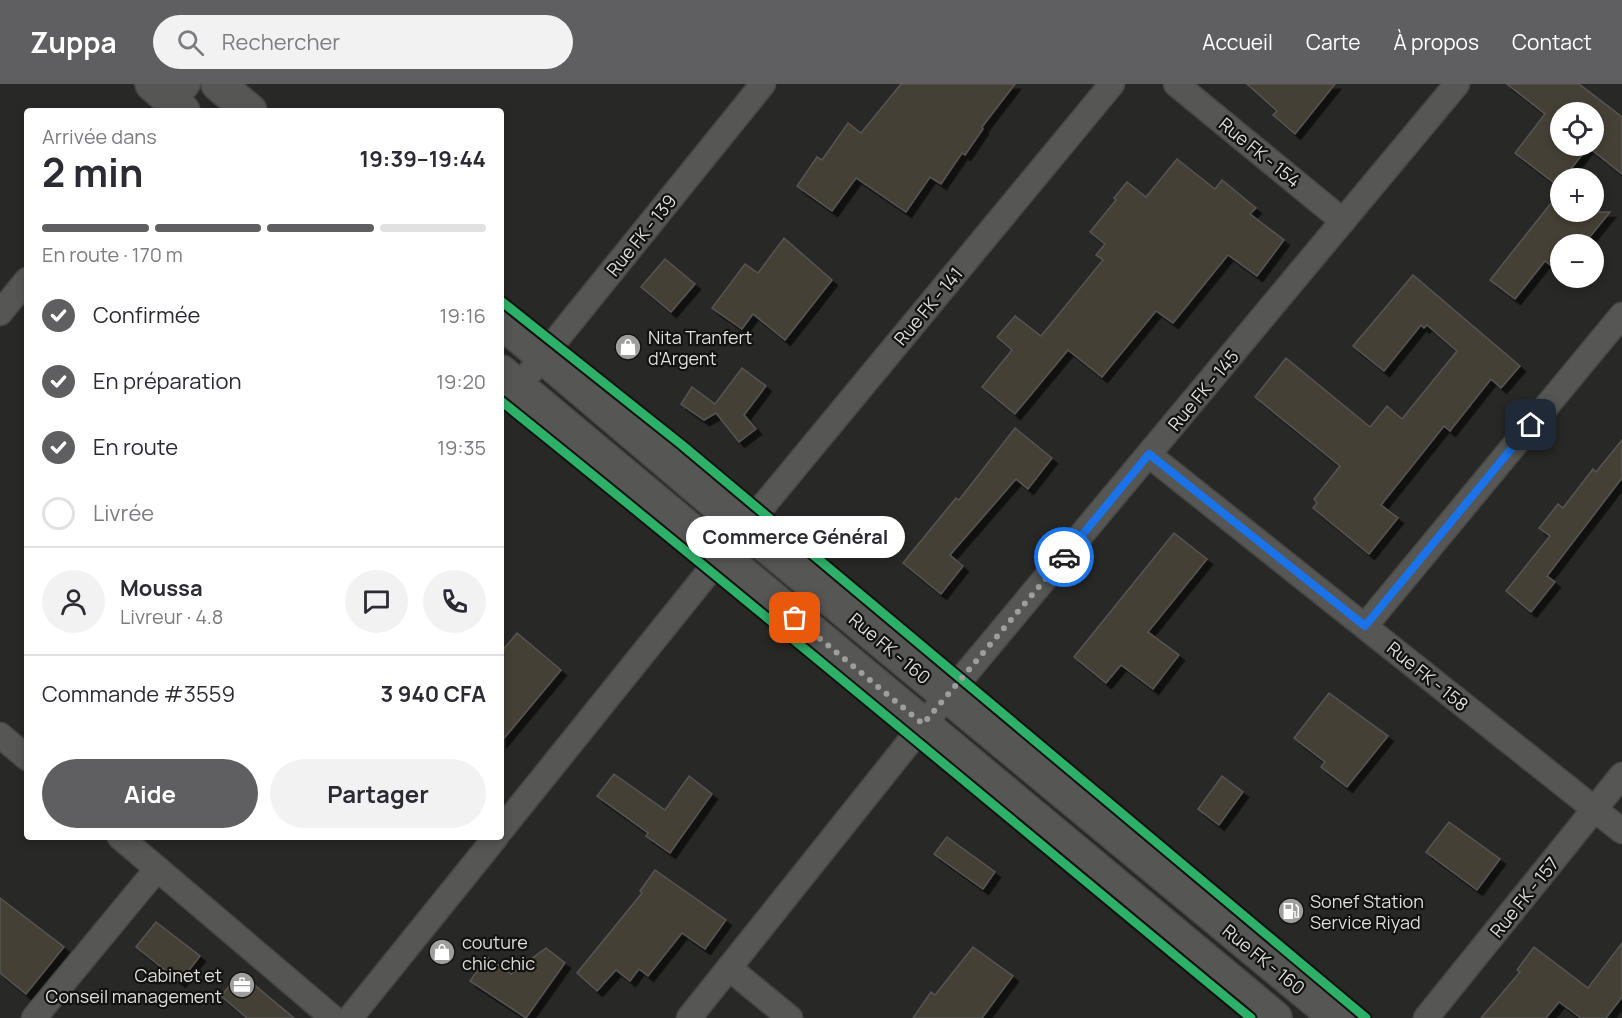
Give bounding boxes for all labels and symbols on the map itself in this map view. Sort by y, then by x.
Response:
street label: Rue FK - 154 [1214,112,1306,192]
street label: Rue FK - 139 [601,189,681,281]
street label: Rue FK - 141 [888,262,968,350]
place label: Nita Tranfert d'Argent [648,325,752,370]
shop icon: Nita Tranfert d'Argent [613,332,643,362]
street label: Rue FK - 145 [1162,345,1244,435]
pin [1505,399,1556,450]
callout: Commerce Général [686,516,904,558]
courier [1034,527,1094,587]
pin [769,592,820,643]
street label: Rue FK - 160 [844,607,936,689]
street label: Rue FK - 158 [1382,636,1474,716]
street label: Rue FK - 157 [1484,852,1564,942]
place label: Sonef Station Service Riyad [1310,889,1424,934]
fuel station icon: Sonef Station Service Riyad [1276,896,1306,926]
street label: Rue FK - 160 [1218,918,1310,1000]
place label: couture chic chic [462,930,535,975]
shop icon: couture chic chic [427,937,457,967]
place label: Cabinet et Conseil management [46,963,222,1008]
office icon: Cabinet et Conseil management [227,970,257,1000]

